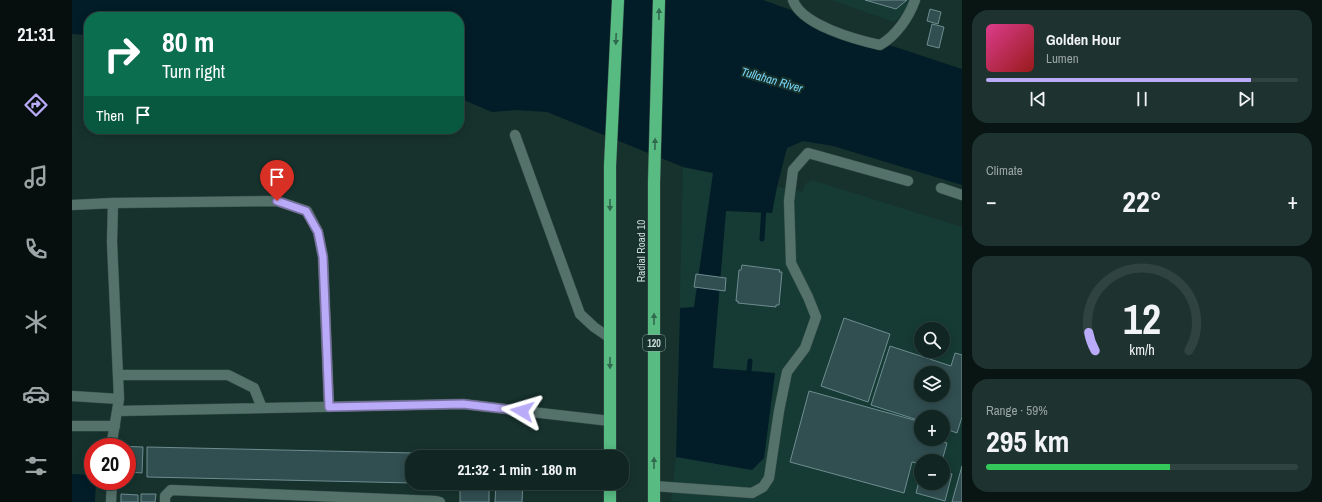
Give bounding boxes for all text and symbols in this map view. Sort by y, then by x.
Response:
one-way arrow [656,7,662,20]
text: 21:31 [17,22,55,47]
text: 80 m [162,23,214,61]
icon: right [96,28,148,80]
text: Golden Hour [1046,29,1121,50]
one-way arrow [613,33,619,46]
text: Lumen [1046,50,1079,67]
text: Turn right [162,59,225,84]
water label: Tullahan River [739,64,805,97]
icon: previous [1027,88,1049,110]
icon: pause [1131,88,1153,110]
icon: next [1235,88,1257,110]
icon: directions [22,91,50,119]
icon: arrive [132,104,154,126]
text: Then [96,105,124,126]
one-way arrow [652,138,659,150]
pin [260,160,294,201]
text: Climate [986,162,1023,179]
icon: music [22,163,50,191]
icon: arrive [266,166,288,188]
text: 22° [1122,181,1162,221]
text: − [986,186,997,216]
text: + [1287,186,1298,216]
one-way arrow [607,199,613,212]
street label: Radial Road 10 [634,220,648,282]
icon: phone [22,235,50,263]
text: 12 [1123,290,1161,346]
icon: climate [22,308,50,336]
one-way arrow [651,312,657,325]
map controls [914,322,950,490]
button: search [914,322,950,358]
road number: 120 [643,335,665,351]
text: km/h [1129,339,1155,358]
one-way arrow [607,357,613,370]
button: layers [914,366,950,402]
icon: car [22,380,50,408]
position arrow [501,390,543,432]
text: Range · 59% [986,402,1048,419]
button: + [914,410,950,446]
text: 295 km [986,421,1069,461]
speed limit sign: 20 [84,438,136,490]
icon: filters [22,452,50,480]
button: − [914,454,950,490]
one-way arrow [651,456,657,469]
text: 21:32 · 1 min · 180 m [458,459,576,480]

